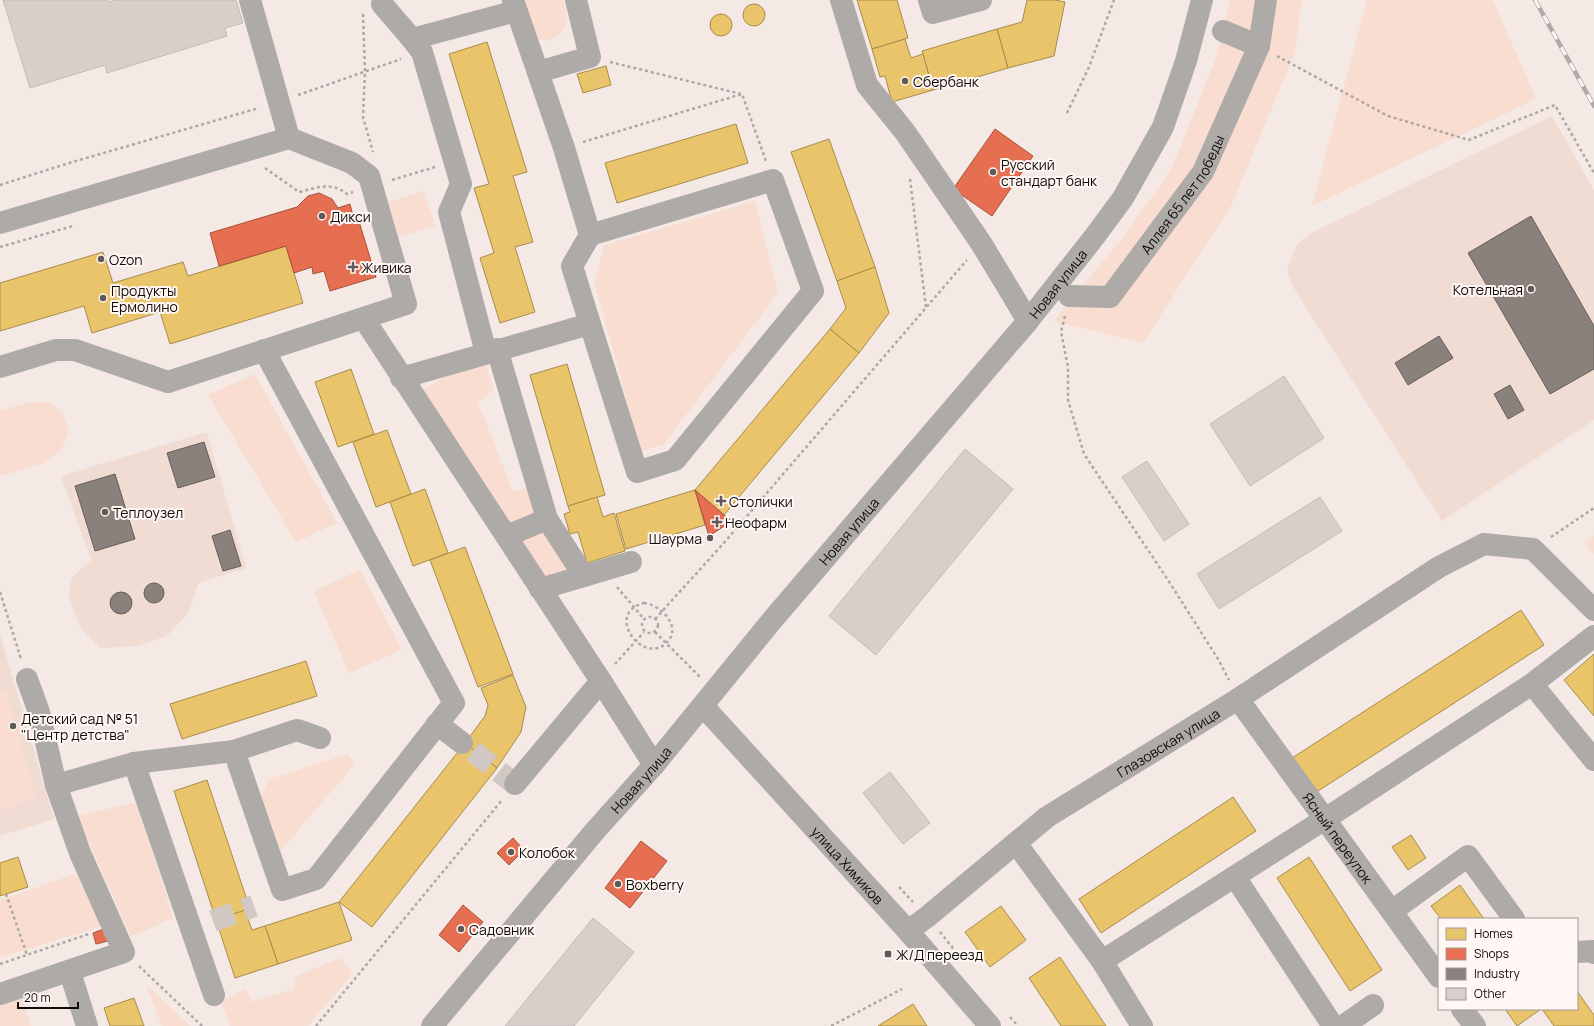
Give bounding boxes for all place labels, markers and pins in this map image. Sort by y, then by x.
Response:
place label: Сбербанк [913,72,980,91]
marker: Сбербанк [900,76,910,86]
place label: Русский стандарт банк [1001,155,1098,190]
marker: Русский стандарт банк [988,167,998,177]
place label: Дикси [330,207,371,226]
marker: Дикси [317,211,327,221]
place label: Ozon [109,250,143,269]
marker: Ozon [96,254,106,264]
place label: Живика [361,258,412,277]
marker: Живика [348,262,358,272]
place label: Котельная [1453,280,1523,299]
place label: Продукты Ермолино [111,281,178,316]
marker: Котельная [1526,284,1536,294]
marker: Продукты Ермолино [98,293,108,303]
place label: Столички [729,492,793,511]
marker: Столички [716,496,726,506]
place label: Теплоузел [113,503,183,522]
marker: Теплоузел [100,507,110,517]
place label: Неофарм [725,513,787,532]
marker: Неофарм [712,517,722,527]
place label: Шаурма [649,529,702,548]
marker: Шаурма [705,533,715,543]
place label: Детский сад № 51 "Центр детства" [21,709,138,744]
marker: Детский сад № 51 "Центр детства" [8,721,18,731]
place label: Колобок [519,843,576,862]
marker: Колобок [506,847,516,857]
place label: Boxberry [626,875,685,894]
marker: Boxberry [613,879,623,889]
place label: Садовник [469,920,535,939]
marker: Садовник [456,924,466,934]
place label: Ж/Д переезд [896,945,983,964]
marker: Ж/Д переезд [883,949,893,959]

